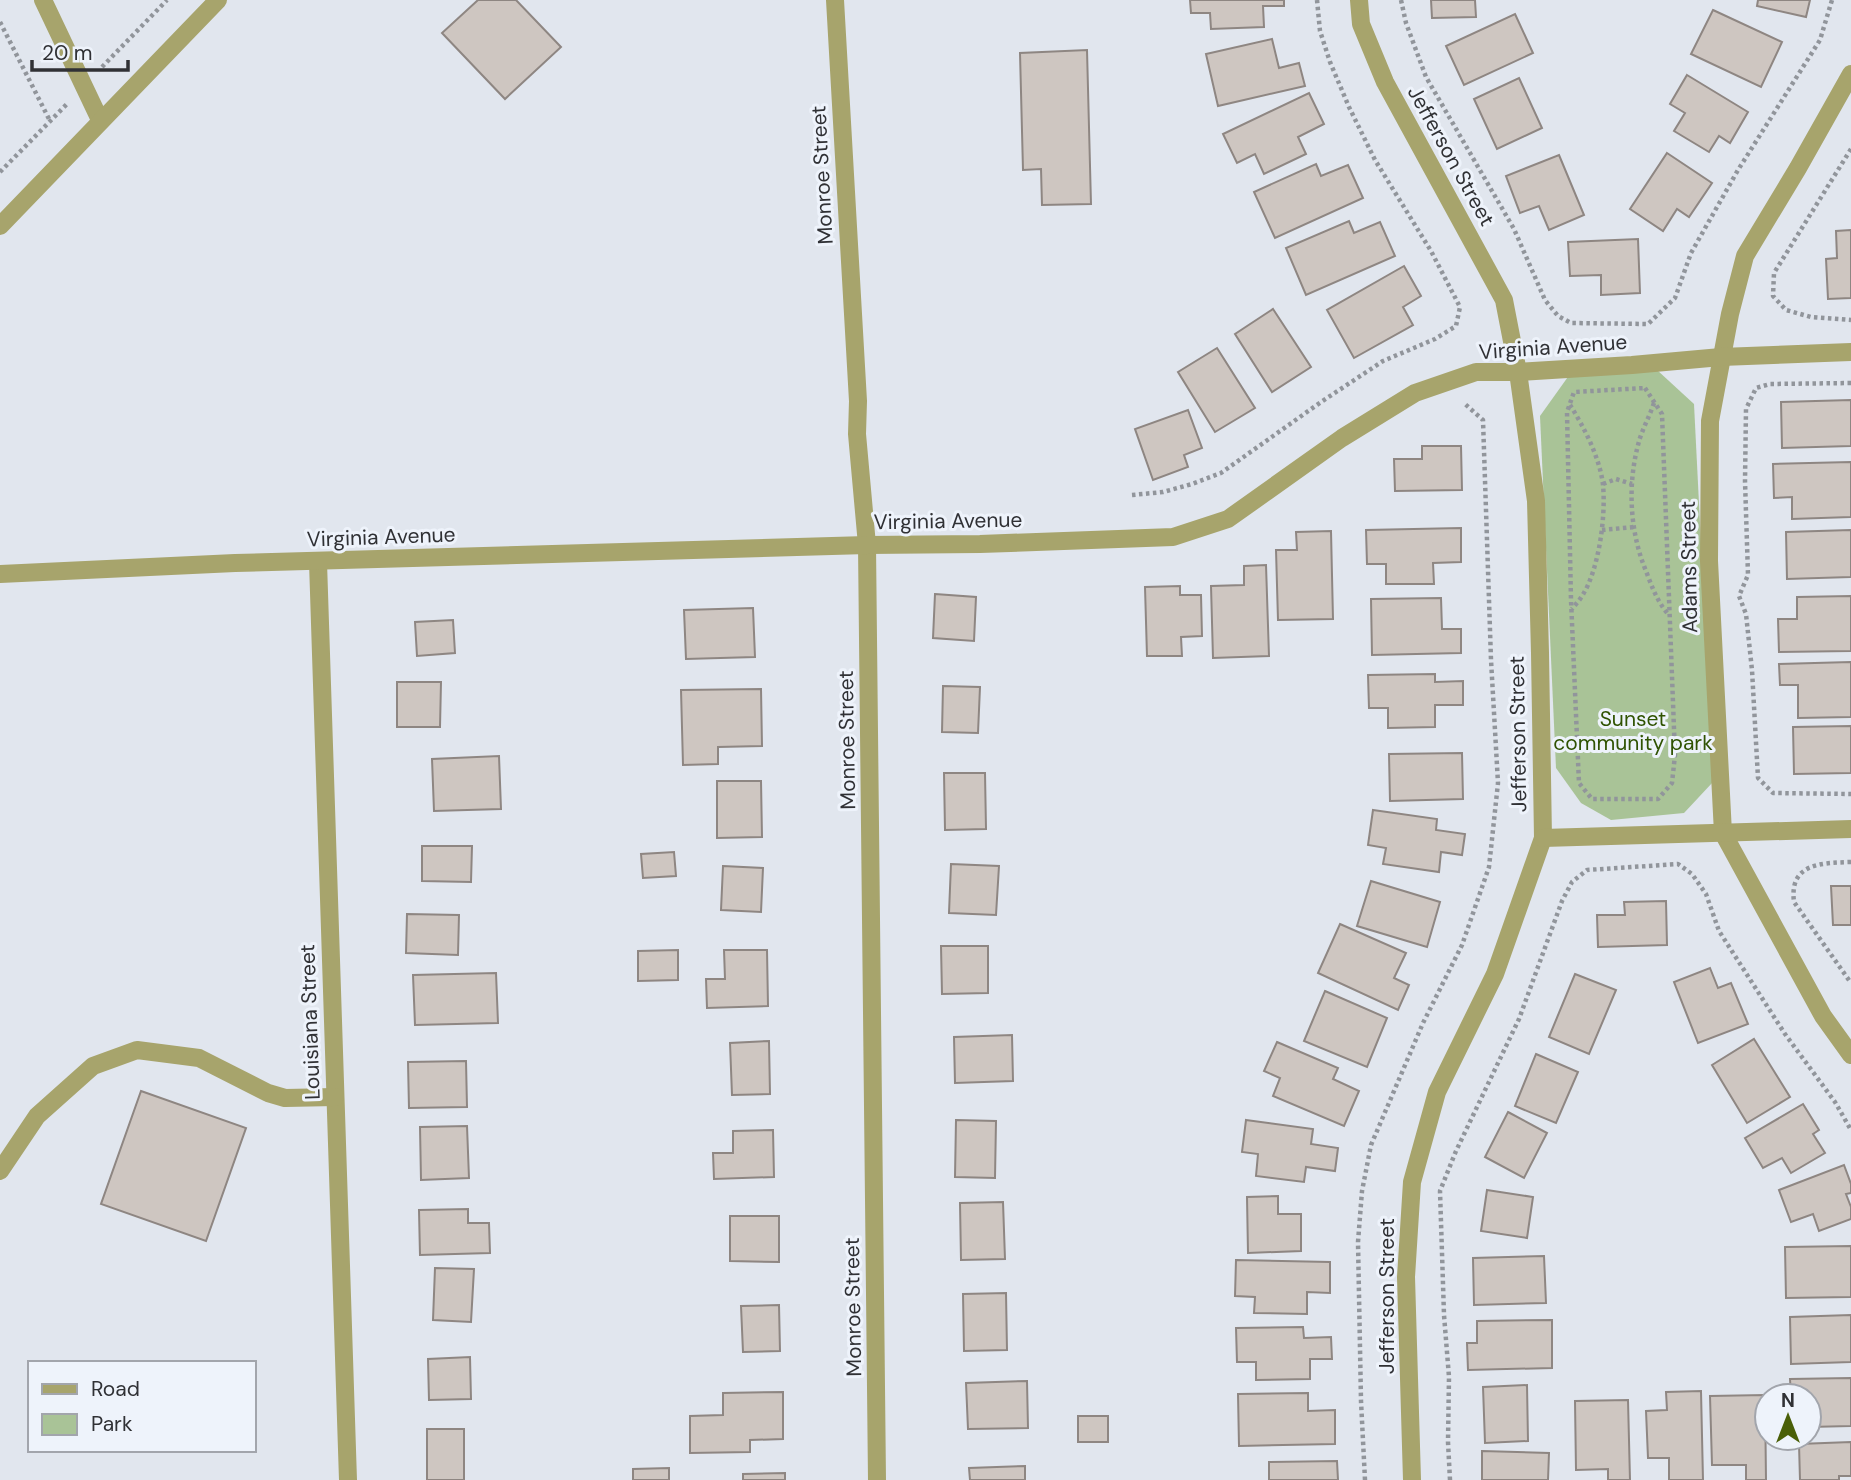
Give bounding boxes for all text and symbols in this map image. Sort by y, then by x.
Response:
scale bar [32,28,128,72]
text: 20 m [42,39,93,67]
street label: Jefferson Street [1401,81,1501,231]
street label: Monroe Street [804,105,840,245]
street label: Virginia Avenue [1478,328,1628,366]
street label: Adams Street [1674,501,1704,633]
street label: Virginia Avenue [873,506,1023,536]
street label: Virginia Avenue [306,520,456,554]
street label: Jefferson Street [1503,656,1533,812]
street label: Monroe Street [832,670,862,810]
park label: Sunset community park [1553,705,1713,757]
street label: Louisiana Street [293,944,327,1100]
street label: Jefferson Street [1373,1218,1401,1374]
street label: Monroe Street [838,1237,868,1377]
legend [28,1361,256,1452]
text: Road [91,1375,140,1403]
north arrow [1753,1382,1823,1452]
text: N [1781,1388,1795,1413]
text: Park [91,1410,133,1438]

